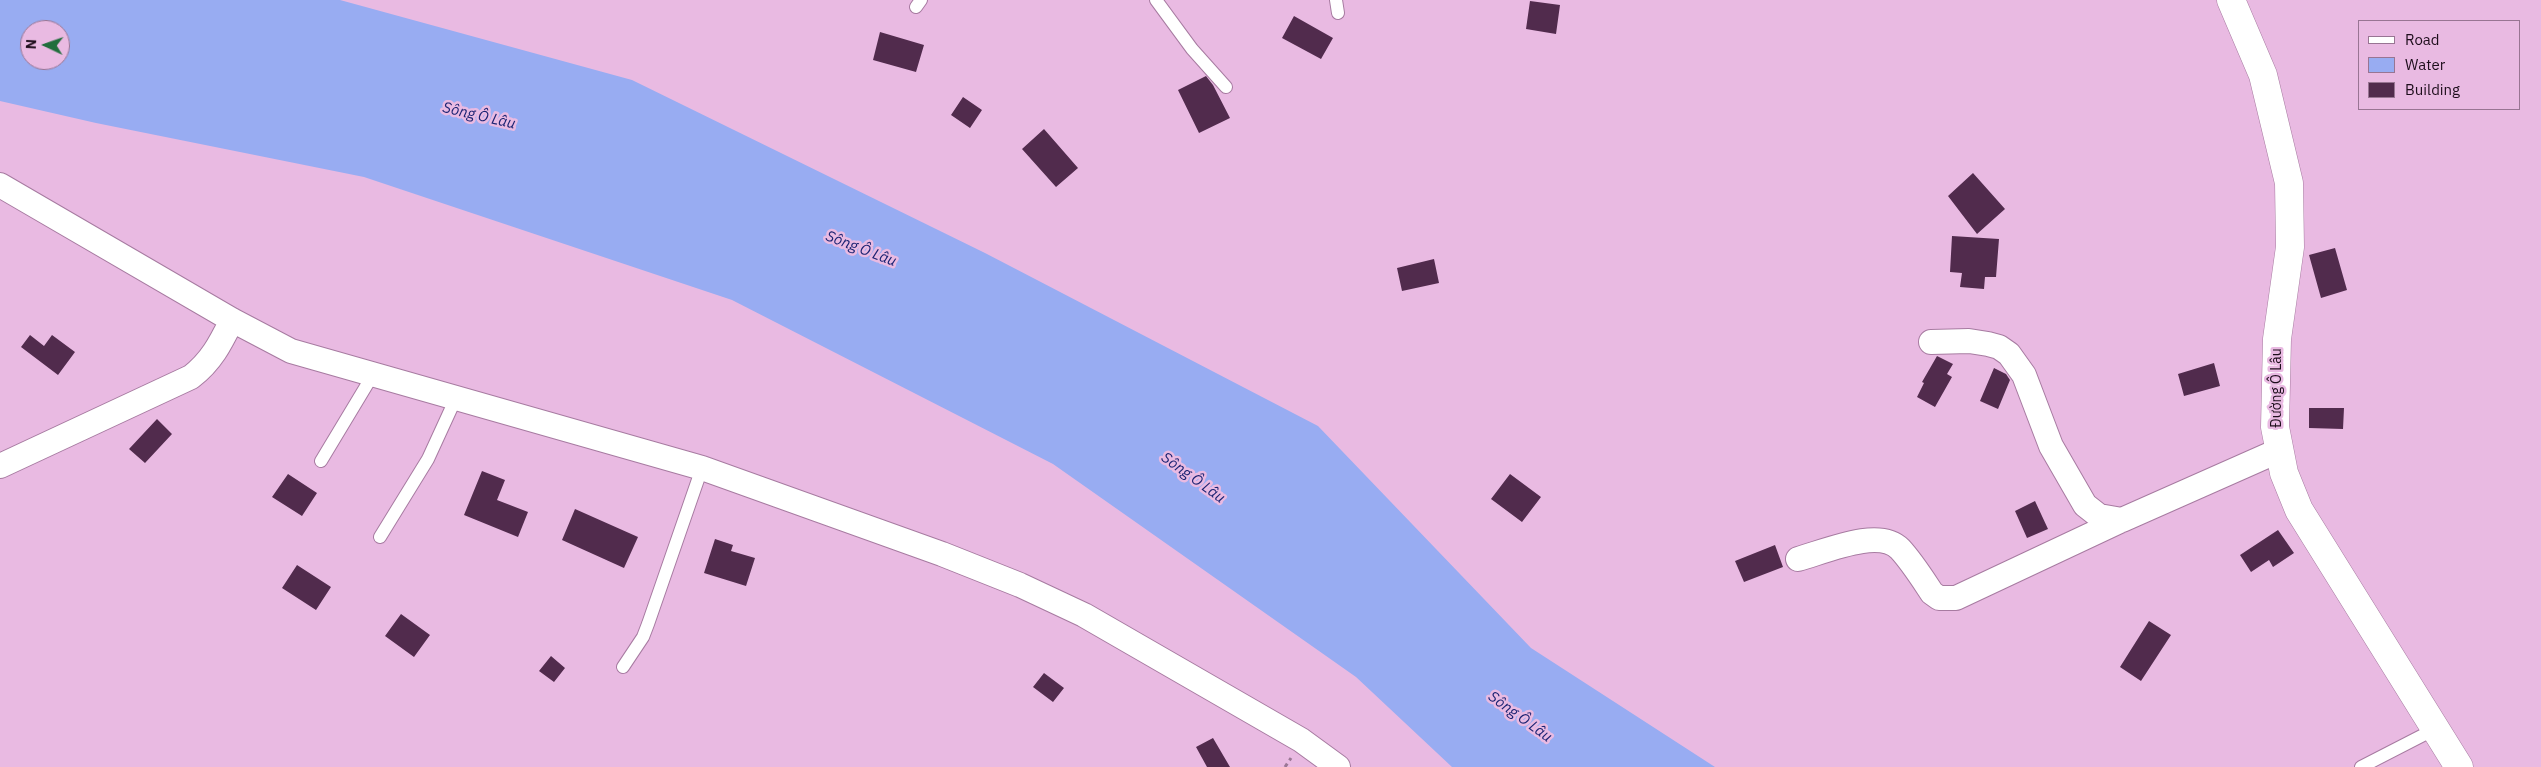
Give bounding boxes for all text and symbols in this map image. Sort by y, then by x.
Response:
north arrow [20,20,70,70]
legend [2358,20,2521,110]
text: Road [2405,30,2440,49]
text: N [22,39,40,50]
text: Water [2405,55,2445,74]
text: Building [2405,80,2460,99]
water label: Sông Ô Lâu [441,99,517,133]
water label: Sông Ô Lâu [823,227,899,271]
street label: Đường Ô Lâu [2269,348,2285,428]
water label: Sông Ô Lâu [1158,449,1228,507]
water label: Sông Ô Lâu [1485,688,1555,746]

